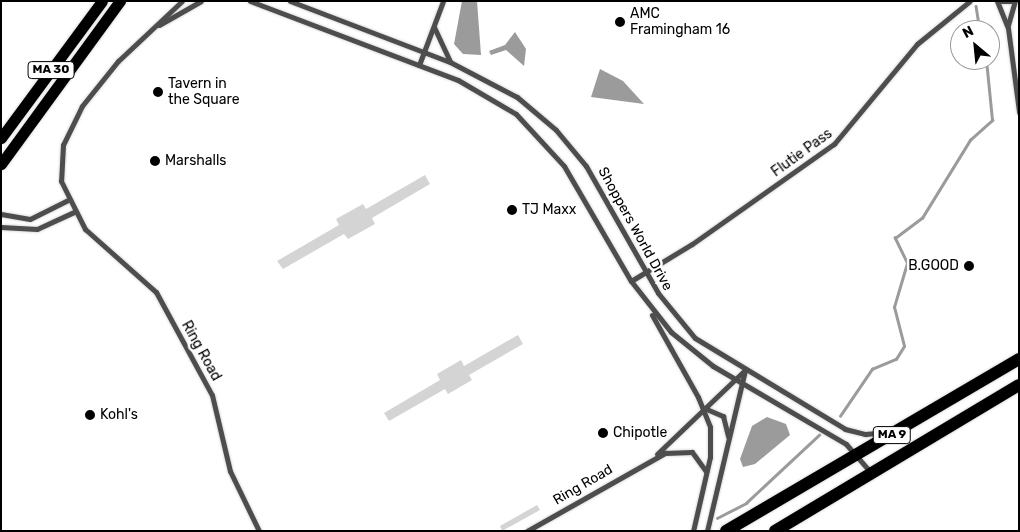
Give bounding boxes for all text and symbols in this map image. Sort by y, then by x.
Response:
place label: AMC Framingham 16 [630,6,730,38]
marker: AMC Framingham 16 [614,16,626,28]
north arrow [950,20,1000,70]
text: N [960,22,977,42]
road number: MA 30 [27,60,75,80]
place label: Tavern in the Square [168,76,240,108]
marker: Tavern in the Square [152,86,164,98]
street label: Flutie Pass [768,125,836,181]
place label: Marshalls [165,153,227,169]
marker: Marshalls [149,155,161,167]
street label: Shoppers World Drive [594,164,676,294]
place label: TJ Maxx [522,202,576,218]
marker: TJ Maxx [506,204,518,216]
place label: B.GOOD [908,258,959,274]
marker: B.GOOD [963,260,975,272]
street label: Ring Road [178,318,224,384]
place label: Kohl's [100,407,138,423]
marker: Kohl's [84,409,96,421]
place label: Chipotle [613,425,667,441]
road number: MA 9 [872,426,912,444]
marker: Chipotle [597,427,609,439]
street label: Ring Road [550,461,616,509]

